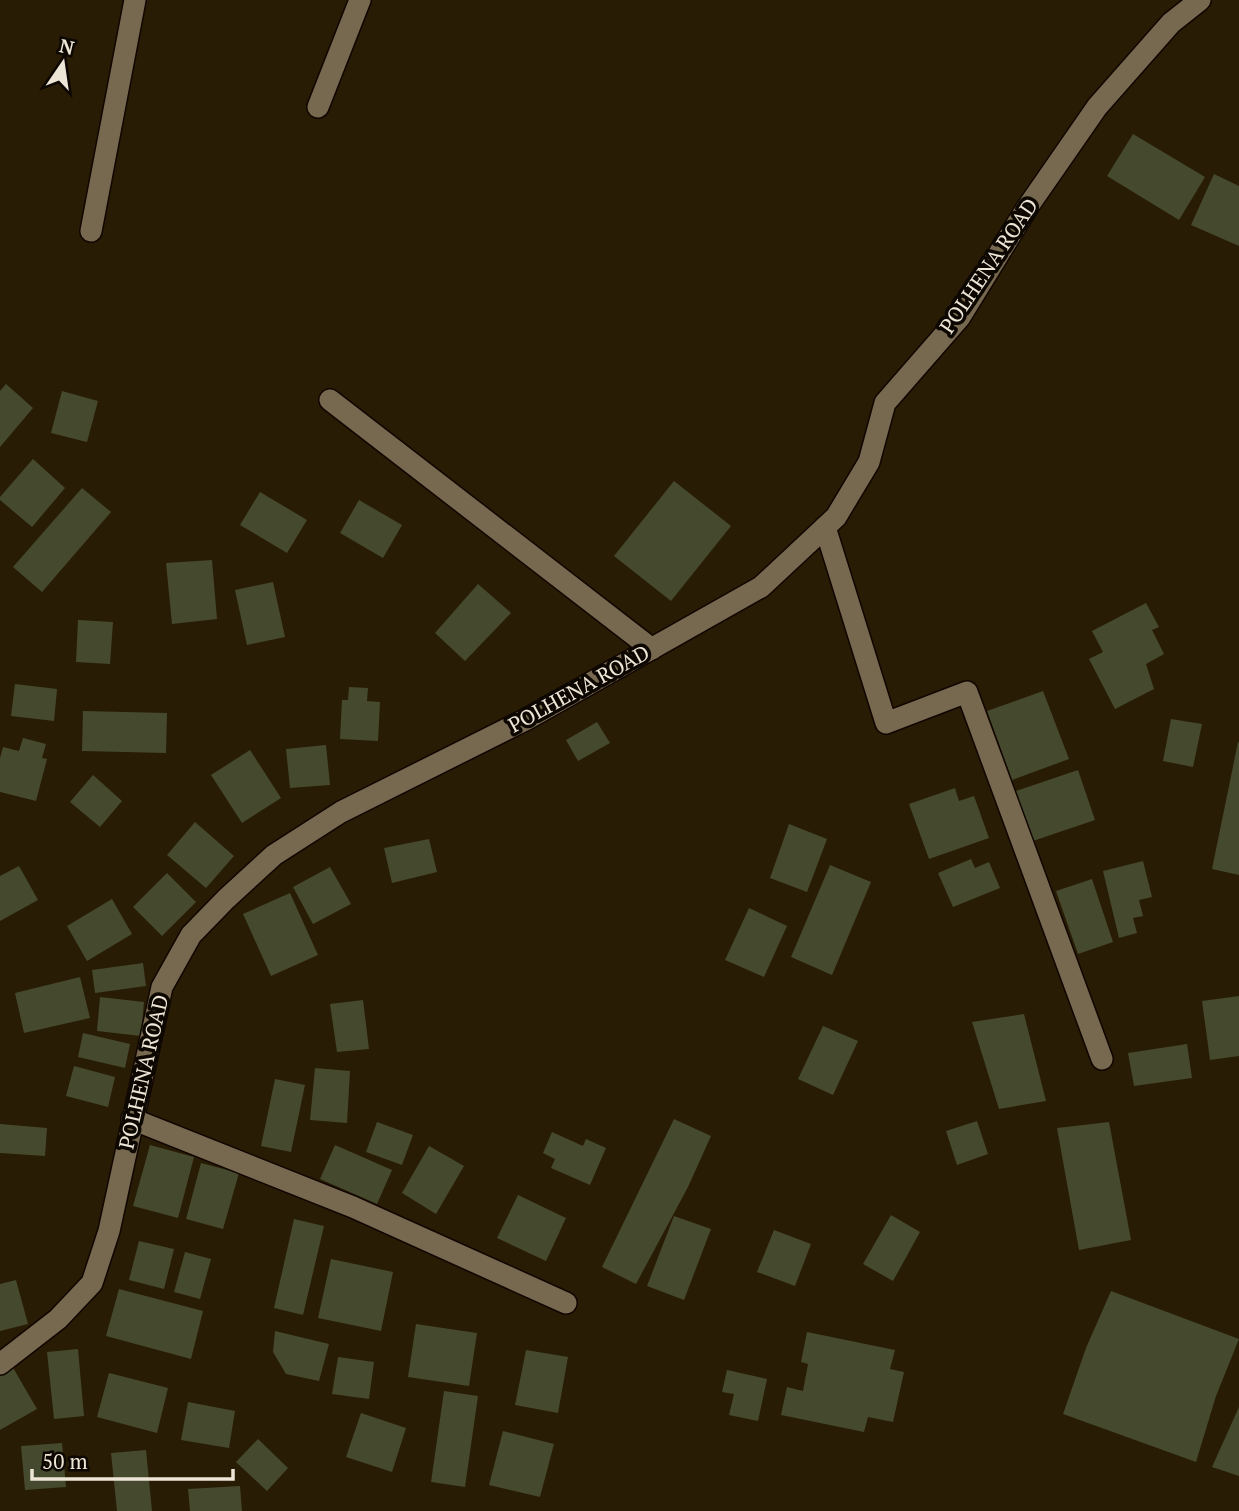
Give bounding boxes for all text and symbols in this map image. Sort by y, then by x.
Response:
north arrow [28,28,98,98]
text: N [57,32,77,60]
street label: POLHENA ROAD [933,192,1044,339]
street label: POLHENA ROAD [503,638,654,739]
street label: POLHENA ROAD [112,992,174,1152]
scale bar [32,1438,233,1482]
text: 50 m [42,1447,88,1475]

